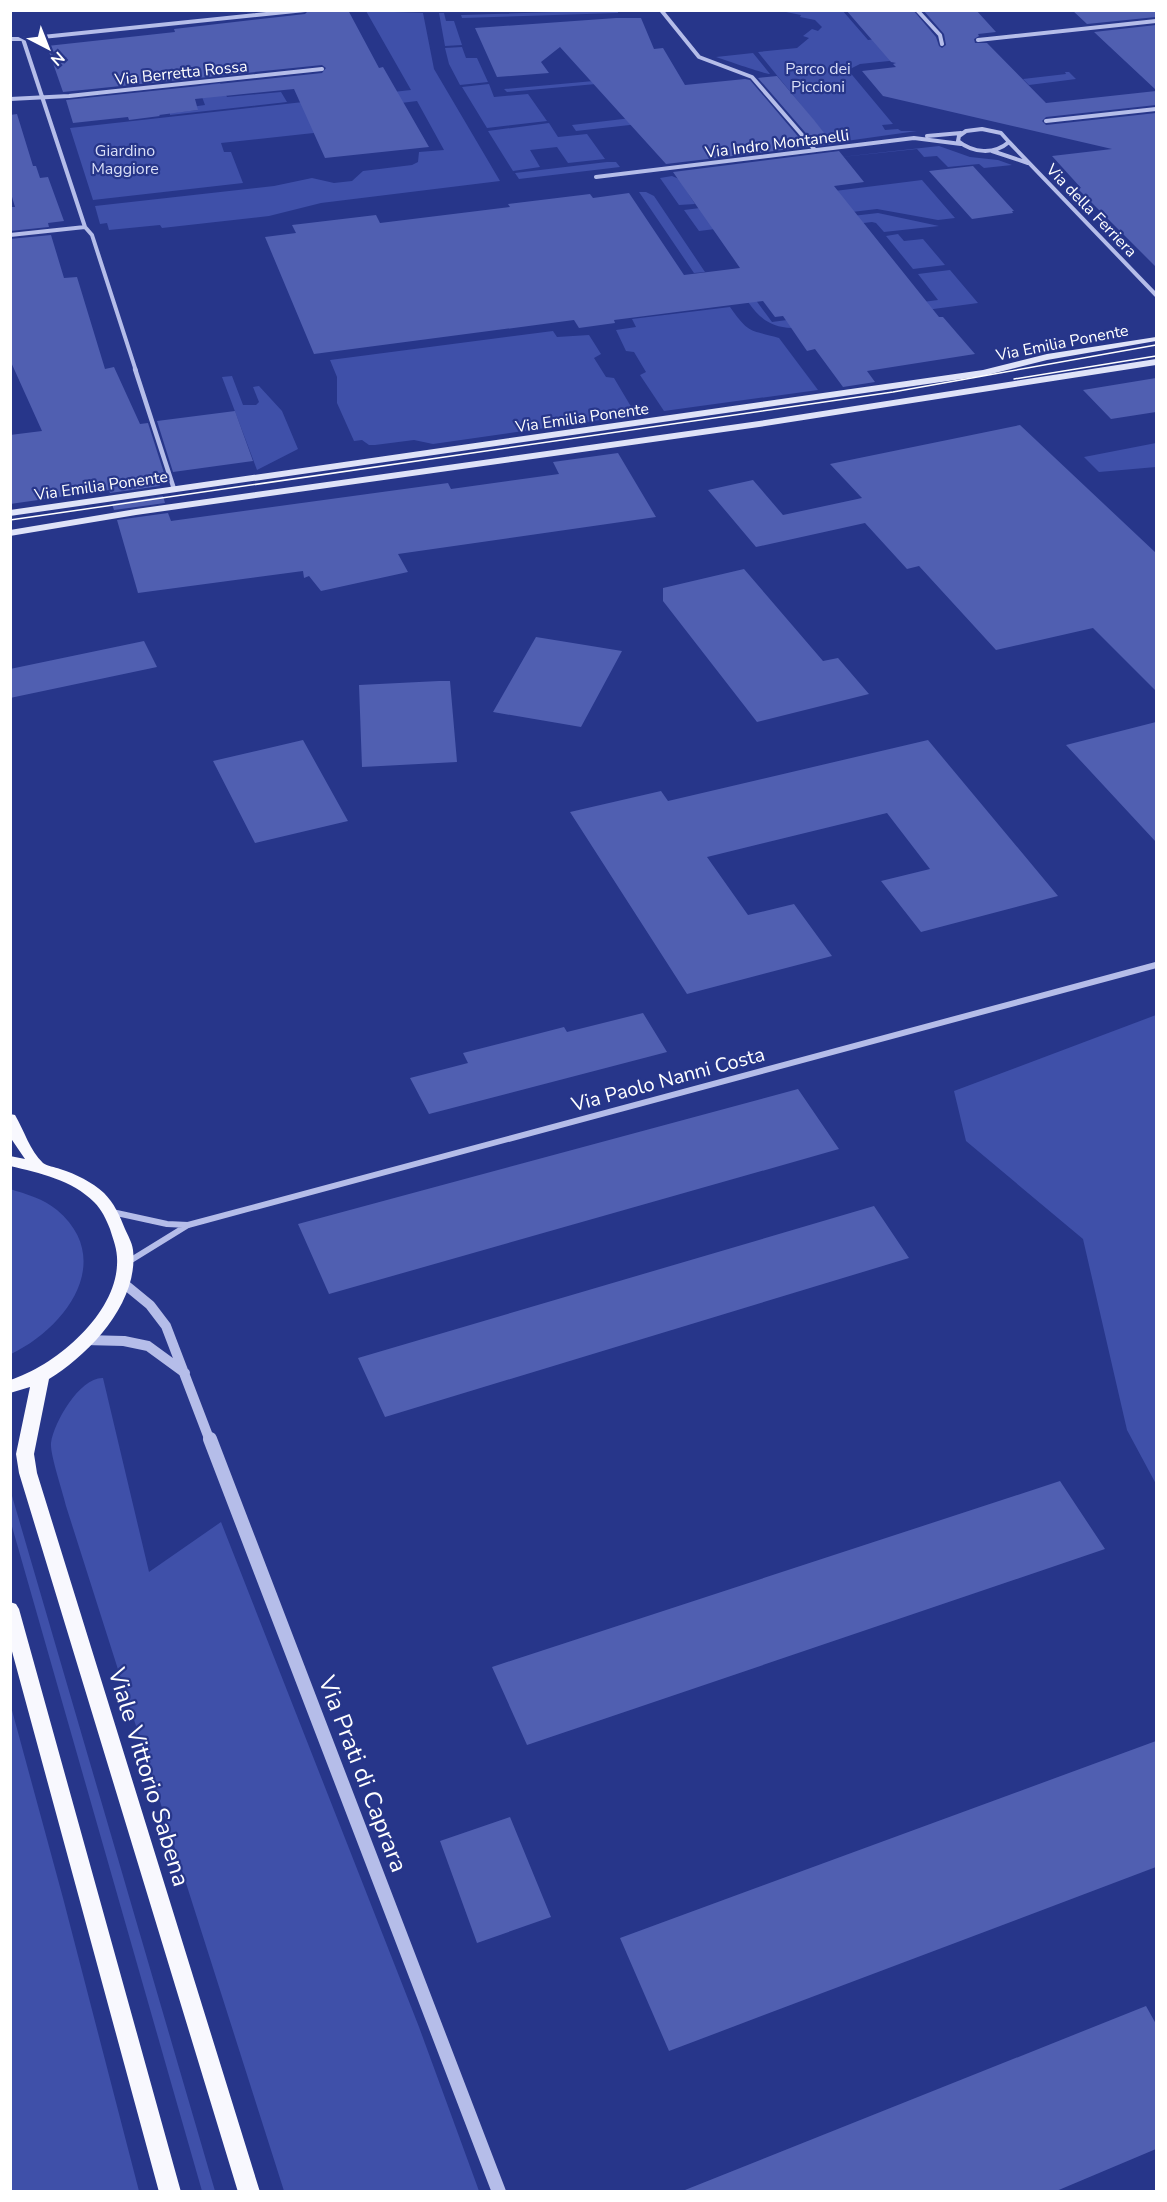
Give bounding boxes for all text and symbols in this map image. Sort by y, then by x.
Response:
north arrow [18,18,78,78]
text: N [46,46,69,71]
street label: Via Berretta Rossa [113,55,249,91]
park label: Parco dei Piccioni [785,58,851,98]
street label: Via Indro Montanelli [703,124,850,164]
park label: Giardino Maggiore [91,140,159,180]
street label: Via della Ferriera [1040,158,1142,262]
street label: Via Emilia Ponente [993,319,1130,367]
street label: Via Emilia Ponente [513,398,650,438]
street label: Via Emilia Ponente [32,466,169,506]
street label: Via Paolo Nanni Costa [568,1041,768,1119]
street label: Viale Vittorio Sabena [100,1663,197,1890]
street label: Via Prati di Caprara [310,1670,415,1877]

